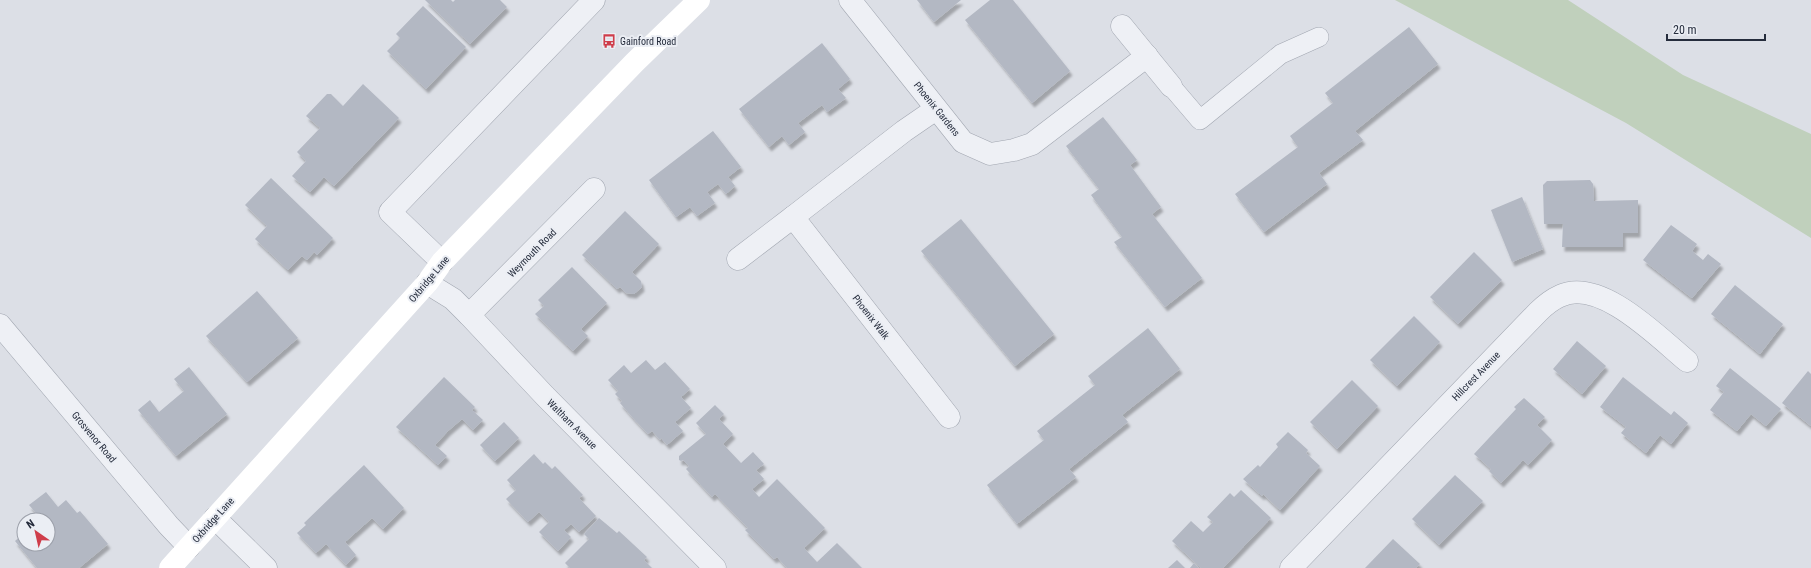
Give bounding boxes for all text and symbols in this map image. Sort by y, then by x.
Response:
scale bar [1667,16,1765,42]
text: 20 m [1673,23,1697,37]
bus stop icon: Gainford Road [601,33,617,49]
place label: Gainford Road [620,36,676,47]
street label: Phoenix Gardens [912,80,963,139]
street label: Weymouth Road [506,227,558,279]
street label: Oxbridge Lane [407,254,452,304]
street label: Phoenix Walk [850,293,892,342]
street label: Hillcrest Avenue [1450,349,1502,403]
street label: Waltham Avenue [545,397,599,451]
street label: Grosvenor Road [70,409,118,465]
street label: Oxbridge Lane [190,495,236,545]
north arrow [16,512,56,552]
text: N [24,517,37,531]

